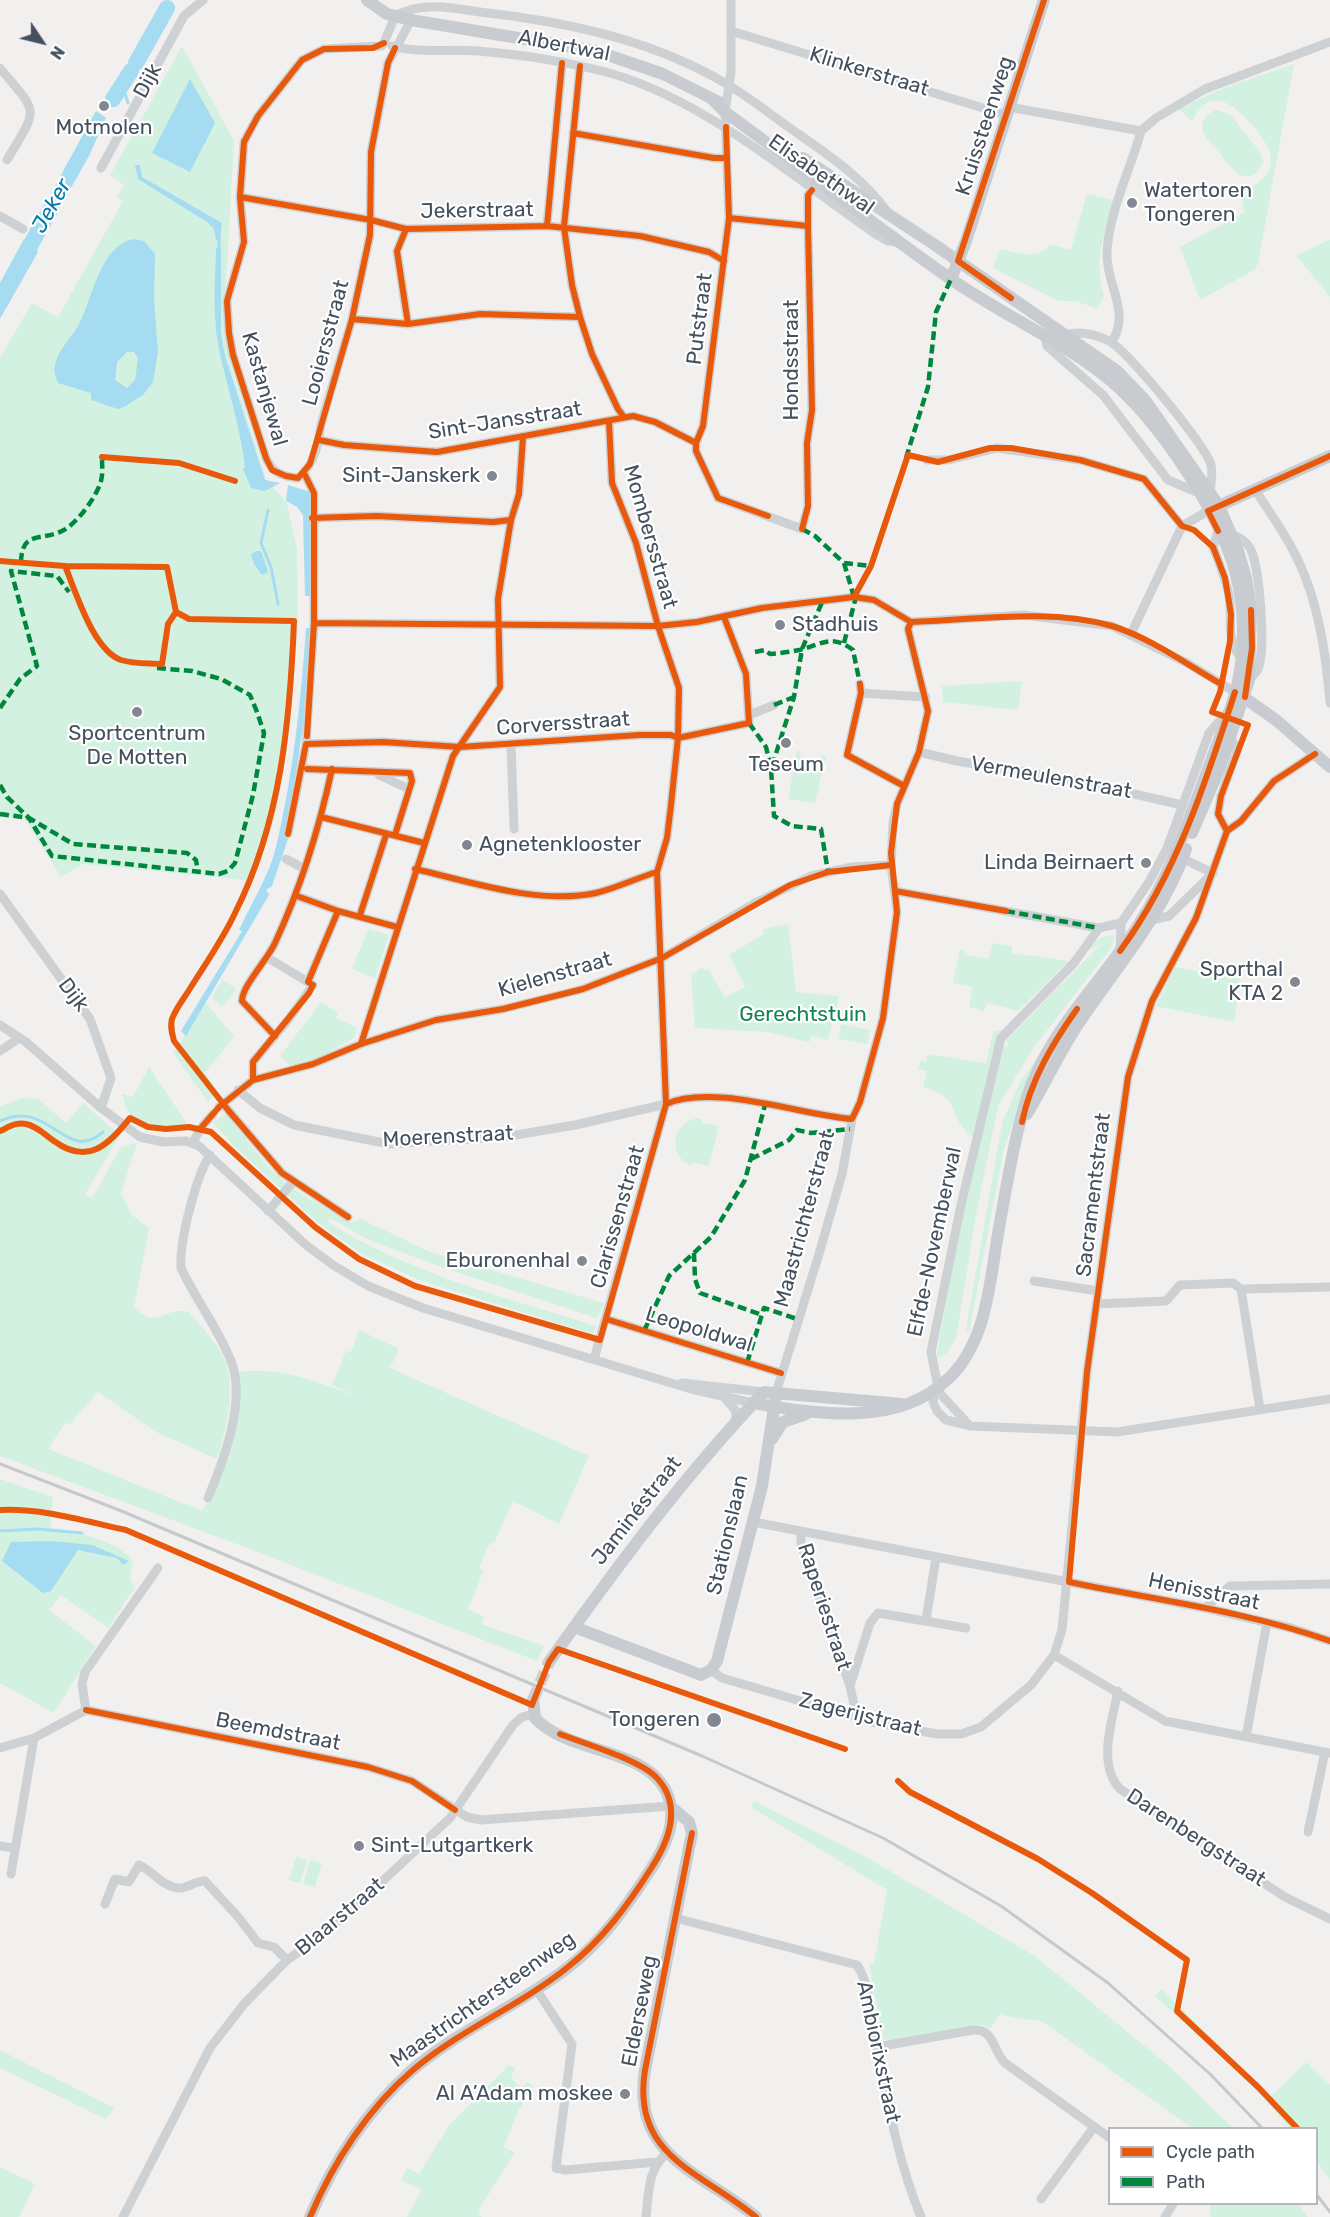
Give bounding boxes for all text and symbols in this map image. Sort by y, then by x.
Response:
north arrow [12,12,72,72]
street label: Albertwal [516,25,612,67]
text: N [46,42,68,63]
street label: Klinkerstraat [806,42,932,102]
street label: Kruissteenweg [951,53,1019,199]
street label: Dijk [128,59,168,103]
marker: Motmolen [97,99,111,113]
place label: Motmolen [55,115,153,141]
street label: Elisabethwal [763,129,879,221]
water label: Jeker [26,174,78,238]
place label: Watertoren Tongeren [1144,178,1252,228]
marker: Watertoren Tongeren [1125,196,1139,210]
street label: Jekerstraat [420,197,534,225]
street label: Putstraat [682,272,718,366]
street label: Looiersstraat [297,277,355,409]
street label: Hondsstraat [779,300,805,420]
street label: Kastanjewal [236,329,292,449]
street label: Sint-Jansstraat [427,396,583,446]
street label: Mombersstraat [617,462,683,612]
place label: Sint-Janskerk [342,463,480,489]
marker: Sint-Janskerk [485,469,499,483]
place label: Stadhuis [792,612,879,638]
marker: Stadhuis [773,618,787,632]
marker: Sportcentrum De Motten [130,705,144,719]
street label: Corversstraat [495,707,631,741]
place label: Sportcentrum De Motten [68,721,206,771]
marker: Teseum [779,736,793,750]
street label: Vermeulenstraat [969,751,1133,805]
place label: Teseum [748,752,824,778]
place label: Agnetenklooster [479,832,641,858]
marker: Agnetenklooster [460,838,474,852]
place label: Linda Beirnaert [984,850,1134,876]
marker: Linda Beirnaert [1139,856,1153,870]
street label: Kielenstraat [495,947,615,1003]
place label: Sporthal KTA 2 [1200,957,1283,1007]
street label: Dijk [52,973,94,1017]
marker: Sporthal KTA 2 [1288,975,1302,989]
park label: Gerechtstuin [739,1002,867,1028]
street label: Sacramentstraat [1071,1112,1117,1278]
street label: Moerenstraat [382,1121,514,1153]
street label: Maastrichterstraat [769,1128,841,1310]
street label: Clarissenstraat [586,1143,650,1291]
street label: Elfde-Novemberwal [903,1145,967,1339]
place label: Eburonenhal [446,1248,570,1274]
marker: Eburonenhal [575,1254,589,1268]
street label: Leopoldwal [642,1302,756,1358]
street label: Jaminéstraat [587,1452,687,1570]
street label: Stationslaan [702,1472,754,1598]
street label: Raperiestraat [792,1540,856,1674]
street label: Henisstraat [1146,1568,1262,1616]
street label: Zagerijstraat [796,1688,924,1742]
place label: Tongeren [609,1707,700,1733]
street label: Beemdstraat [213,1708,343,1756]
marker: Tongeren [705,1711,723,1729]
street label: Darenbergstraat [1122,1784,1270,1892]
place label: Sint-Lutgartkerk [371,1833,533,1859]
marker: Sint-Lutgartkerk [352,1839,366,1853]
street label: Blaarstraat [290,1873,390,1961]
street label: Maastrichtersteenweg [386,1927,580,2073]
street label: Elderseweg [617,1953,663,2069]
street label: Ambiorixstraat [851,1979,905,2125]
place label: Al A’Adam moskee [436,2081,613,2107]
marker: Al A’Adam moskee [618,2087,632,2101]
legend [1108,2127,1318,2205]
text: Cycle path [1166,2141,1255,2163]
text: Path [1166,2171,1205,2193]

